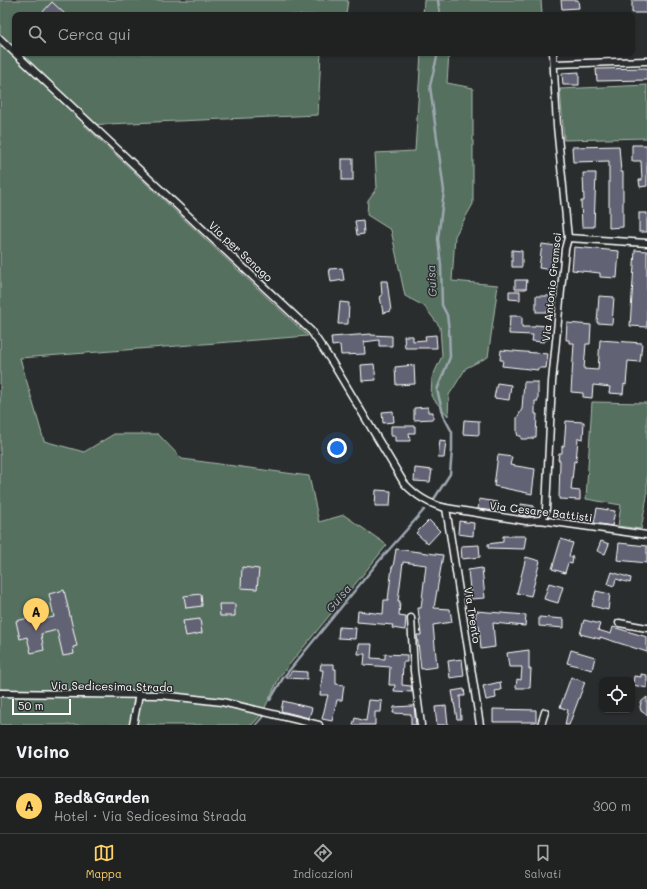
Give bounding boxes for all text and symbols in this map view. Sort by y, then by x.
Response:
search box [12,12,635,56]
icon: search [26,23,48,45]
text: Cerca qui [58,24,131,44]
street label: Via per Senago [206,217,277,285]
street label: Via Antonio Gramsci [538,232,564,342]
water label: Guisa [422,264,440,298]
your location [327,438,347,458]
street label: Via Cesare Battisti [489,497,593,525]
water label: Guisa [321,580,355,616]
street label: Via Trento [461,586,485,645]
pin: A [23,598,49,631]
street label: Via Sedicesima Strada [51,677,174,695]
map controls [599,677,635,713]
button: locate [599,677,635,713]
scale bar [12,697,71,716]
text: 50 m [18,698,44,713]
text: Vicino [16,740,69,762]
text: Bed&Garden [54,787,149,807]
text: A [24,797,34,814]
text: 300 m [593,797,631,814]
text: Hotel · Via Sedicesima Strada [54,807,247,824]
tab: Mappa [86,842,122,881]
tab: Indicazioni [293,842,353,881]
tab: Salvati [525,842,561,881]

